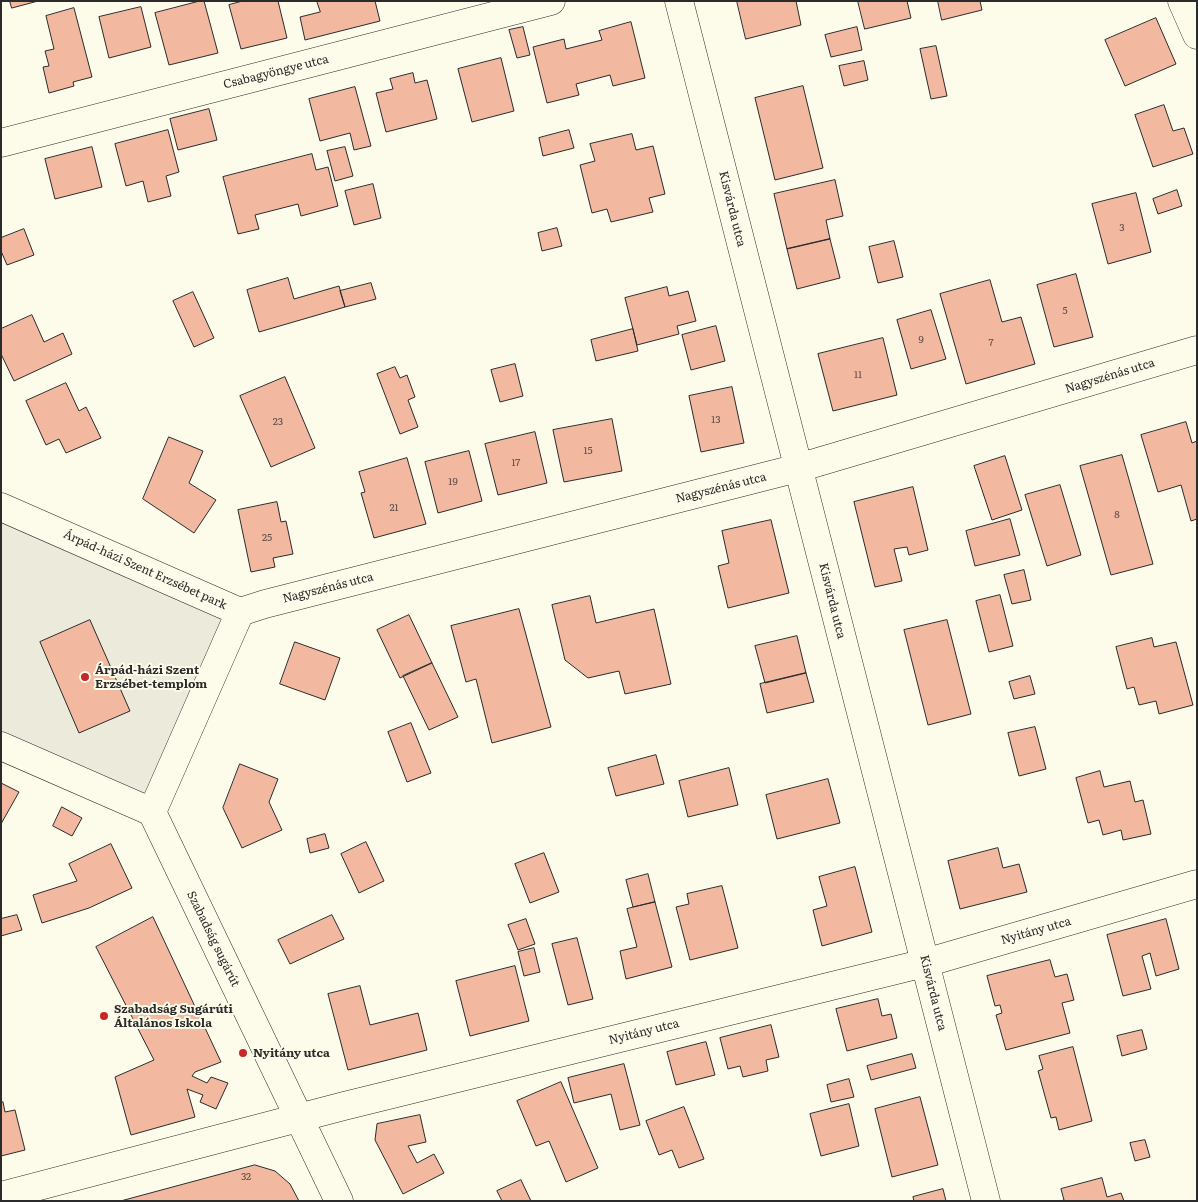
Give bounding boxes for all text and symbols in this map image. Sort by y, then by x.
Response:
street label: Csabagyöngye utca [222,52,330,92]
street label: Kisvárda utca [716,169,748,249]
house number: 3 [1119,222,1125,234]
house number: 5 [1062,305,1068,317]
house number: 9 [918,334,924,346]
house number: 7 [988,337,994,349]
street label: Nagyszénás utca [1063,356,1157,396]
house number: 11 [854,369,862,381]
house number: 13 [711,414,721,426]
house number: 23 [273,416,283,428]
house number: 15 [583,445,593,457]
house number: 17 [512,457,520,469]
street label: Nagyszénás utca [674,470,768,506]
house number: 19 [448,476,458,488]
house number: 21 [389,502,399,514]
house number: 8 [1114,509,1120,521]
street label: Árpád-házi Szent Erzsébet park [61,527,229,613]
house number: 25 [262,532,272,544]
street label: Kisvárda utca [816,561,848,641]
street label: Nagyszénás utca [281,570,375,606]
place label: Árpád-házi Szent Erzsébet-templom [95,663,207,691]
marker: Árpád-házi Szent Erzsébet-templom [79,671,91,683]
street label: Szabadság sugárút [184,889,242,989]
street label: Nyitány utca [999,914,1073,948]
street label: Kisvárda utca [917,953,949,1033]
place label: Szabadság Sugárúti Általános Iskola [114,1002,233,1030]
marker: Szabadság Sugárúti Általános Iskola [98,1010,110,1022]
street label: Nyitány utca [607,1016,681,1048]
place label: Nyitány utca [253,1046,330,1060]
marker: Nyitány utca [237,1047,249,1059]
house number: 32 [241,1171,251,1183]

